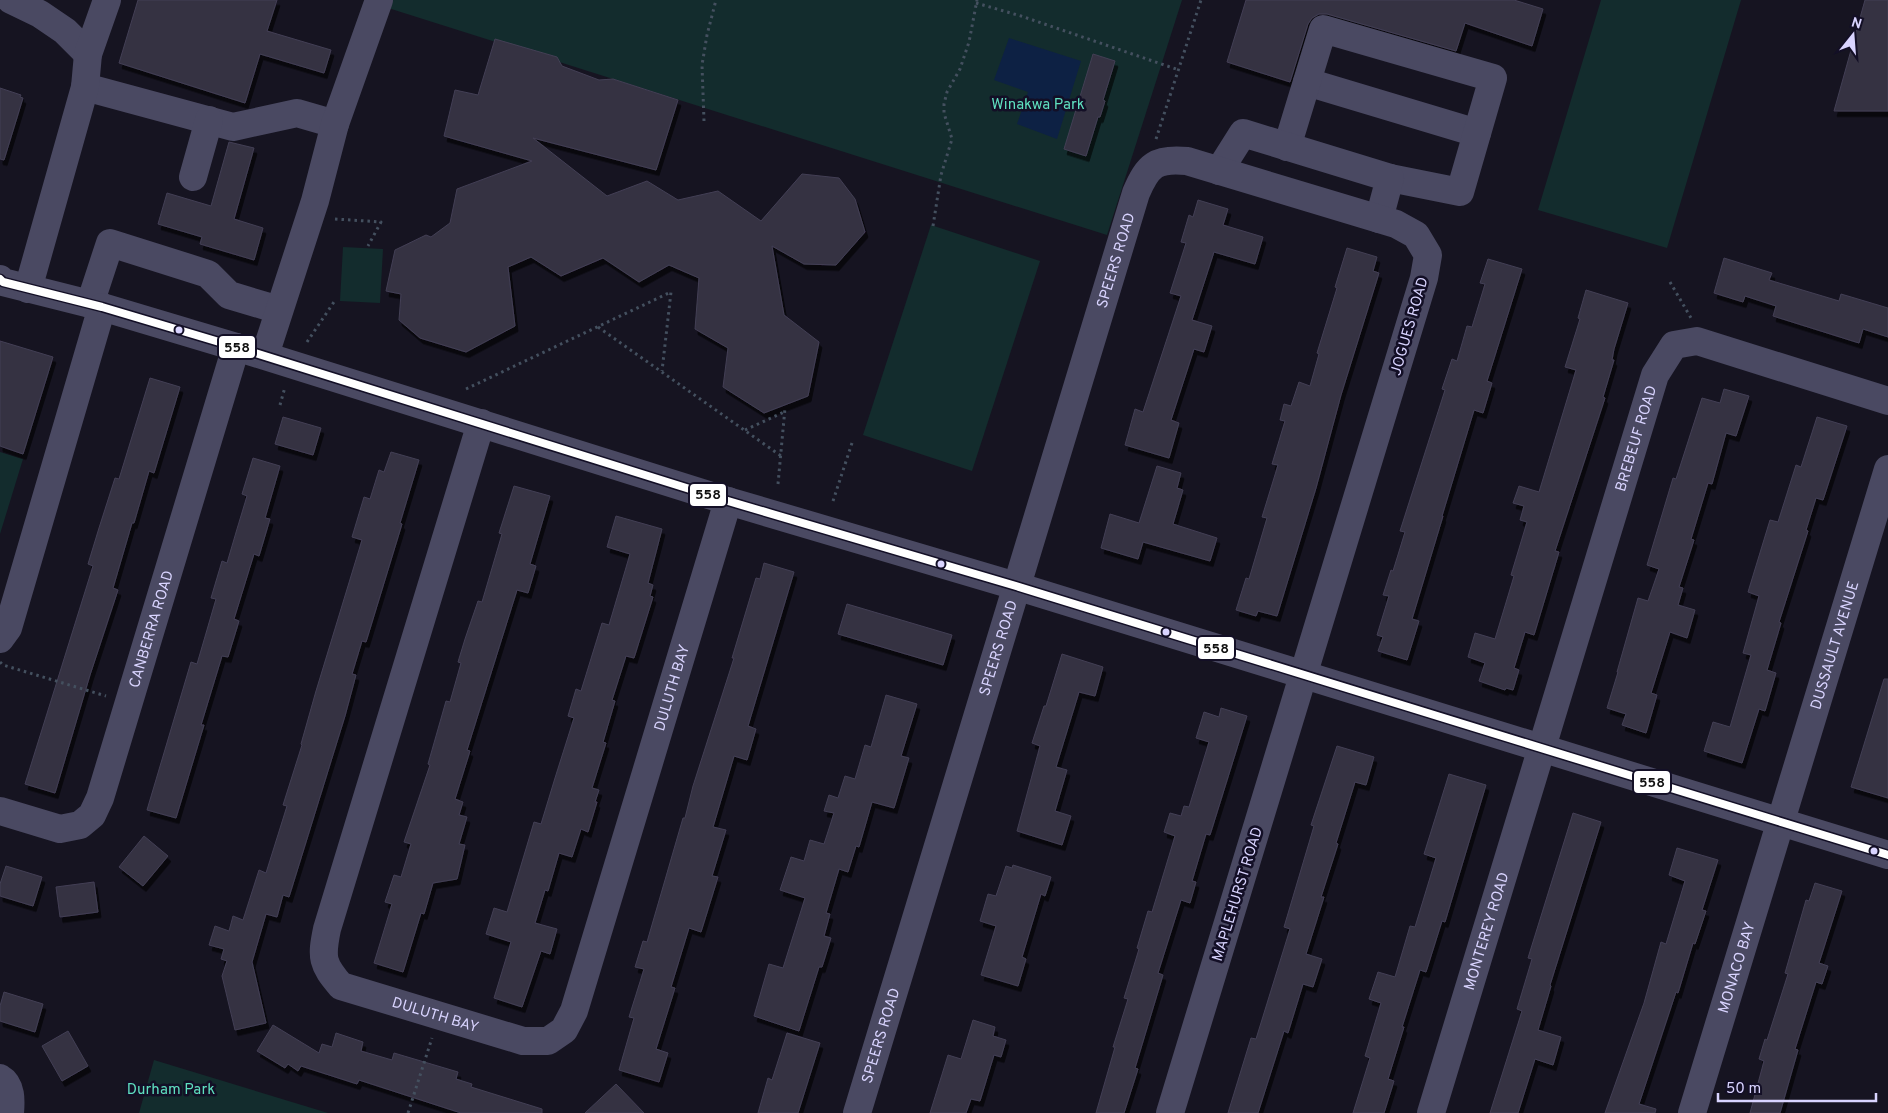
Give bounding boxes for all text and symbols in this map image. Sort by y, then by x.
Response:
north arrow [1828,10,1878,60]
text: N [1849,14,1864,34]
park label: Winakwa Park [991,96,1085,115]
street label: SPEERS ROAD [1094,211,1140,311]
street label: JOGUES ROAD [1387,275,1434,378]
unlabelled marker [174,325,184,335]
line badge: 558 [218,335,256,359]
text: 558 [224,340,250,357]
street label: BREBEUF ROAD [1612,383,1662,494]
line badge: 558 [689,483,727,507]
text: 558 [695,487,721,504]
unlabelled marker [936,559,946,569]
street label: CANBERRA ROAD [126,568,179,690]
street label: DUSSAULT AVENUE [1807,579,1864,712]
street label: SPEERS ROAD [976,598,1023,698]
unlabelled marker [1161,627,1171,637]
line badge: 558 [1197,636,1235,660]
text: 558 [1203,641,1229,658]
street label: DULUTH BAY [651,642,695,734]
line badge: 558 [1633,770,1671,794]
text: 558 [1639,775,1665,792]
street label: MAPLEHURST ROAD [1209,825,1268,964]
unlabelled marker [1869,846,1879,856]
street label: MONTEREY ROAD [1461,870,1515,993]
street label: MONACO BAY [1715,920,1761,1016]
street label: SPEERS ROAD [859,986,905,1086]
street label: DULUTH BAY [389,994,481,1038]
scale bar [1718,1070,1876,1102]
text: 50 m [1726,1080,1761,1099]
park label: Durham Park [127,1081,215,1100]

